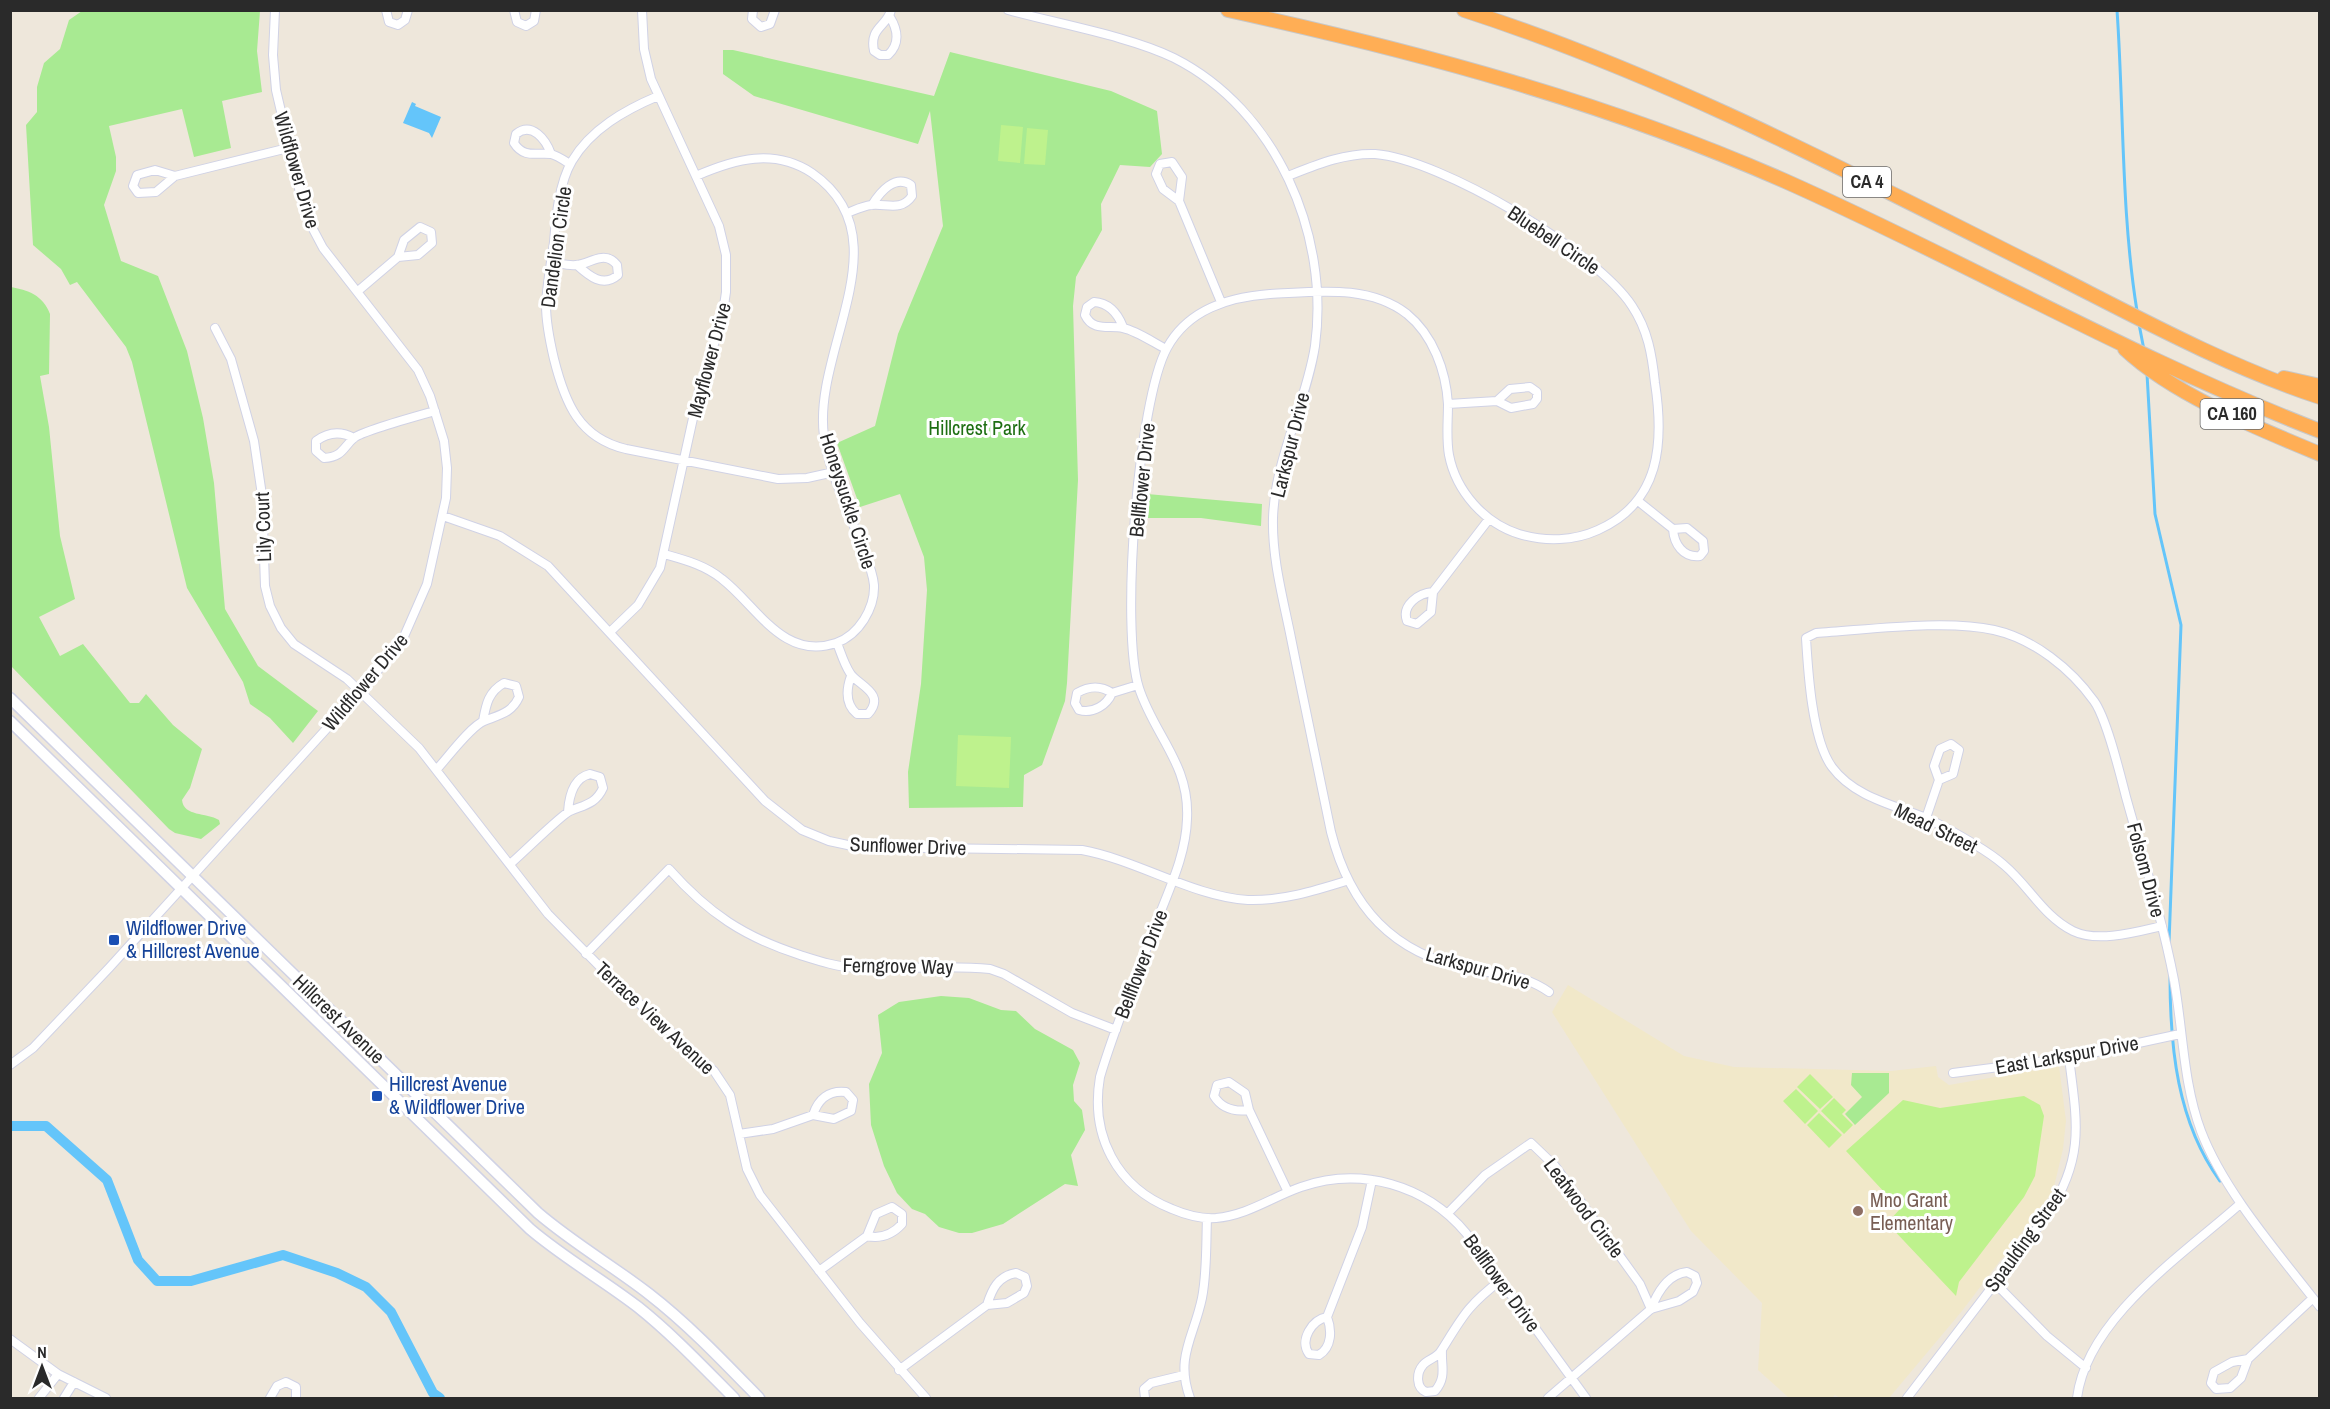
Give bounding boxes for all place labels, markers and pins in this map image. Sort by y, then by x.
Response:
place label: Wildflower Drive & Hillcrest Avenue [126,914,260,964]
marker: Wildflower Drive & Hillcrest Avenue [107,933,121,947]
place label: Hillcrest Avenue & Wildflower Drive [389,1070,525,1120]
marker: Hillcrest Avenue & Wildflower Drive [370,1089,384,1103]
place label: Mno Grant Elementary [1870,1186,1954,1236]
marker: Mno Grant Elementary [1851,1204,1865,1218]

